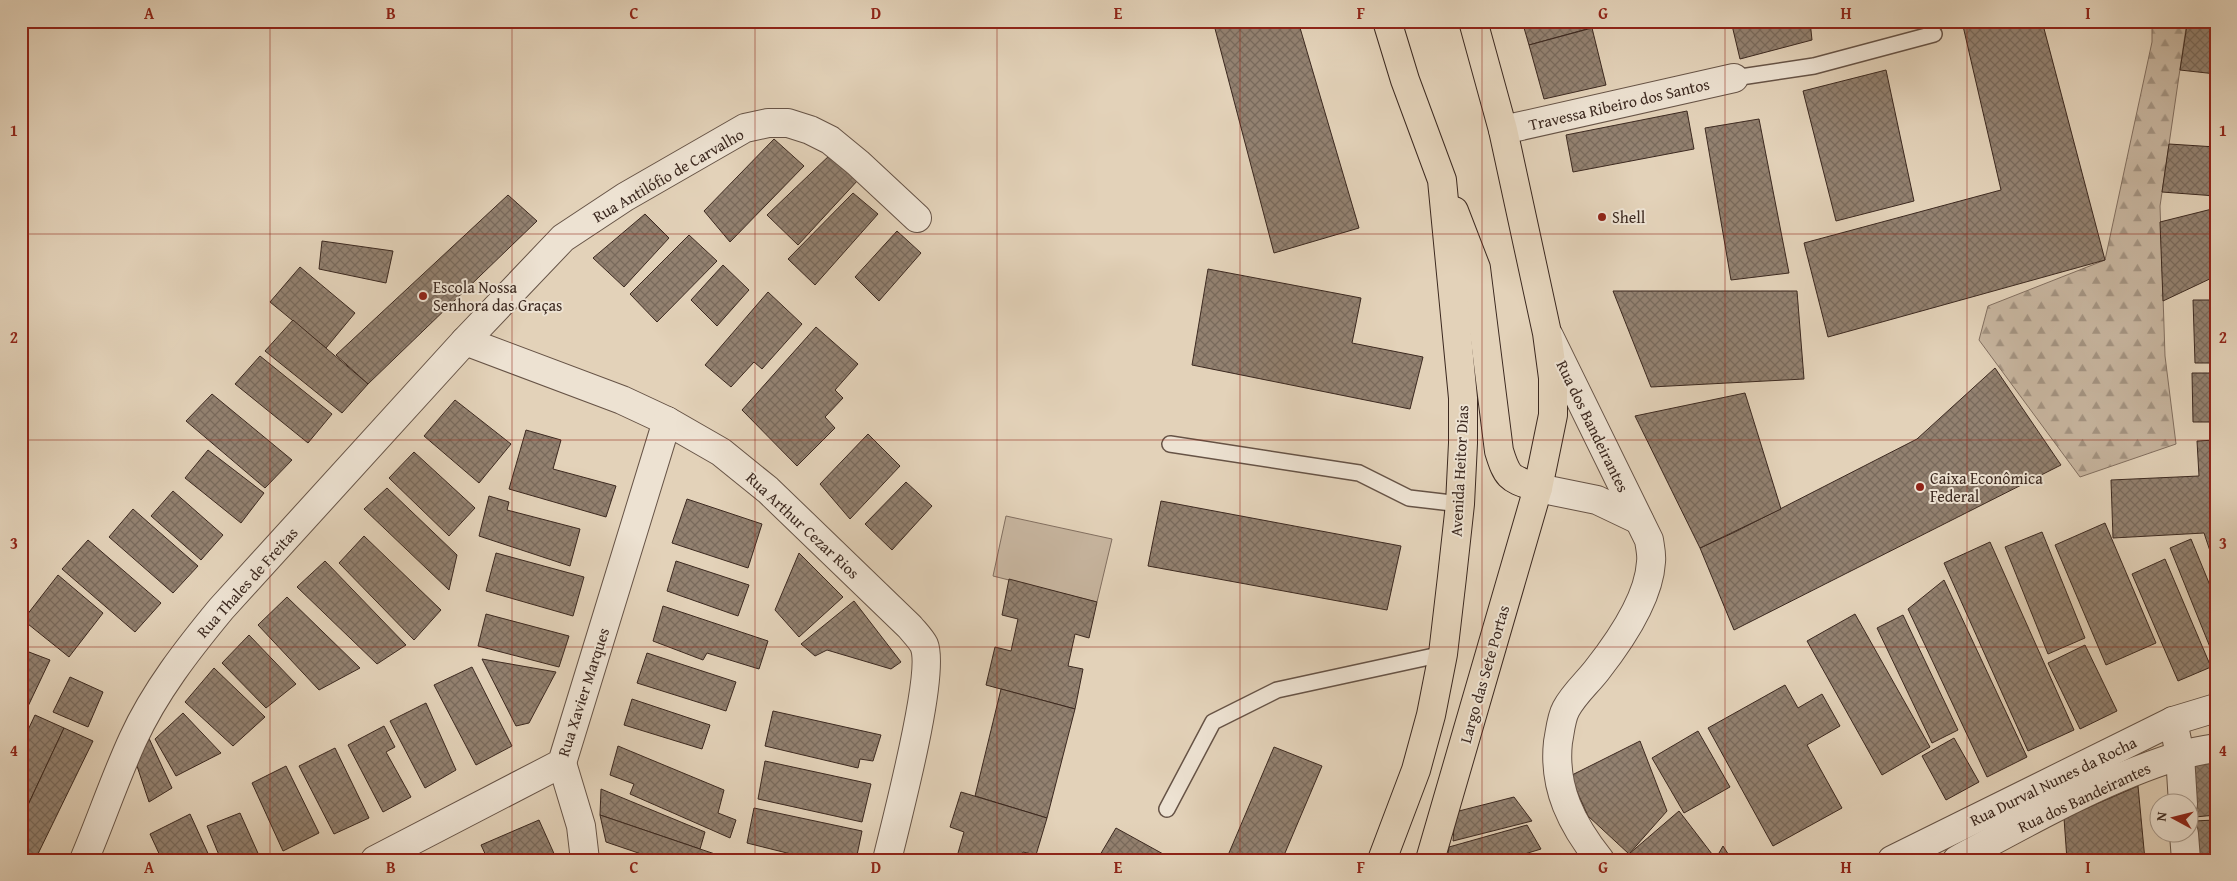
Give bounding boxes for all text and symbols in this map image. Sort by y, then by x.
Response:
text: A [144,1,155,25]
text: B [386,1,396,25]
text: C [629,1,639,25]
text: D [871,1,881,25]
text: E [1114,1,1123,25]
text: F [1357,1,1365,25]
text: G [1598,1,1608,25]
text: H [1840,1,1852,25]
text: I [2085,1,2091,25]
street label: Travessa Ribeiro dos Santos [1526,72,1712,136]
text: 1 [10,118,18,142]
text: 1 [2219,118,2227,142]
street label: Rua Antilófio de Carvalho [588,122,748,228]
place label: Shell [1612,205,1646,229]
marker: Shell [1596,211,1608,223]
place label: Escola Nossa Senhora das Graças [433,275,562,317]
marker: Escola Nossa Senhora das Graças [417,290,429,302]
text: 2 [10,325,18,349]
text: 2 [2219,325,2227,349]
street label: Rua dos Bandeirantes [1551,356,1635,496]
street label: Avenida Heitor Dias [1444,405,1474,537]
street label: Rua Arthur Cezar Rios [741,466,865,584]
place label: Caixa Econômica Federal [1930,466,2043,508]
marker: Caixa Econômica Federal [1914,481,1926,493]
street label: Rua Thales de Freitas [191,521,303,643]
text: 3 [10,531,18,555]
text: 3 [2219,531,2227,555]
street label: Largo das Sete Portas [1453,602,1515,746]
street label: Rua Xavier Marques [551,624,615,760]
street label: Rua Durval Nunes da Rocha [1965,730,2141,832]
text: 4 [10,738,18,762]
text: 4 [2219,738,2227,762]
street label: Rua dos Bandeirantes [2014,756,2154,838]
north arrow [2150,794,2200,844]
text: N [2151,810,2172,822]
text: A [144,855,155,879]
text: B [386,855,396,879]
text: C [629,855,639,879]
text: D [871,855,881,879]
text: E [1114,855,1123,879]
text: F [1357,855,1365,879]
text: G [1598,855,1608,879]
text: H [1840,855,1852,879]
text: I [2085,855,2091,879]

